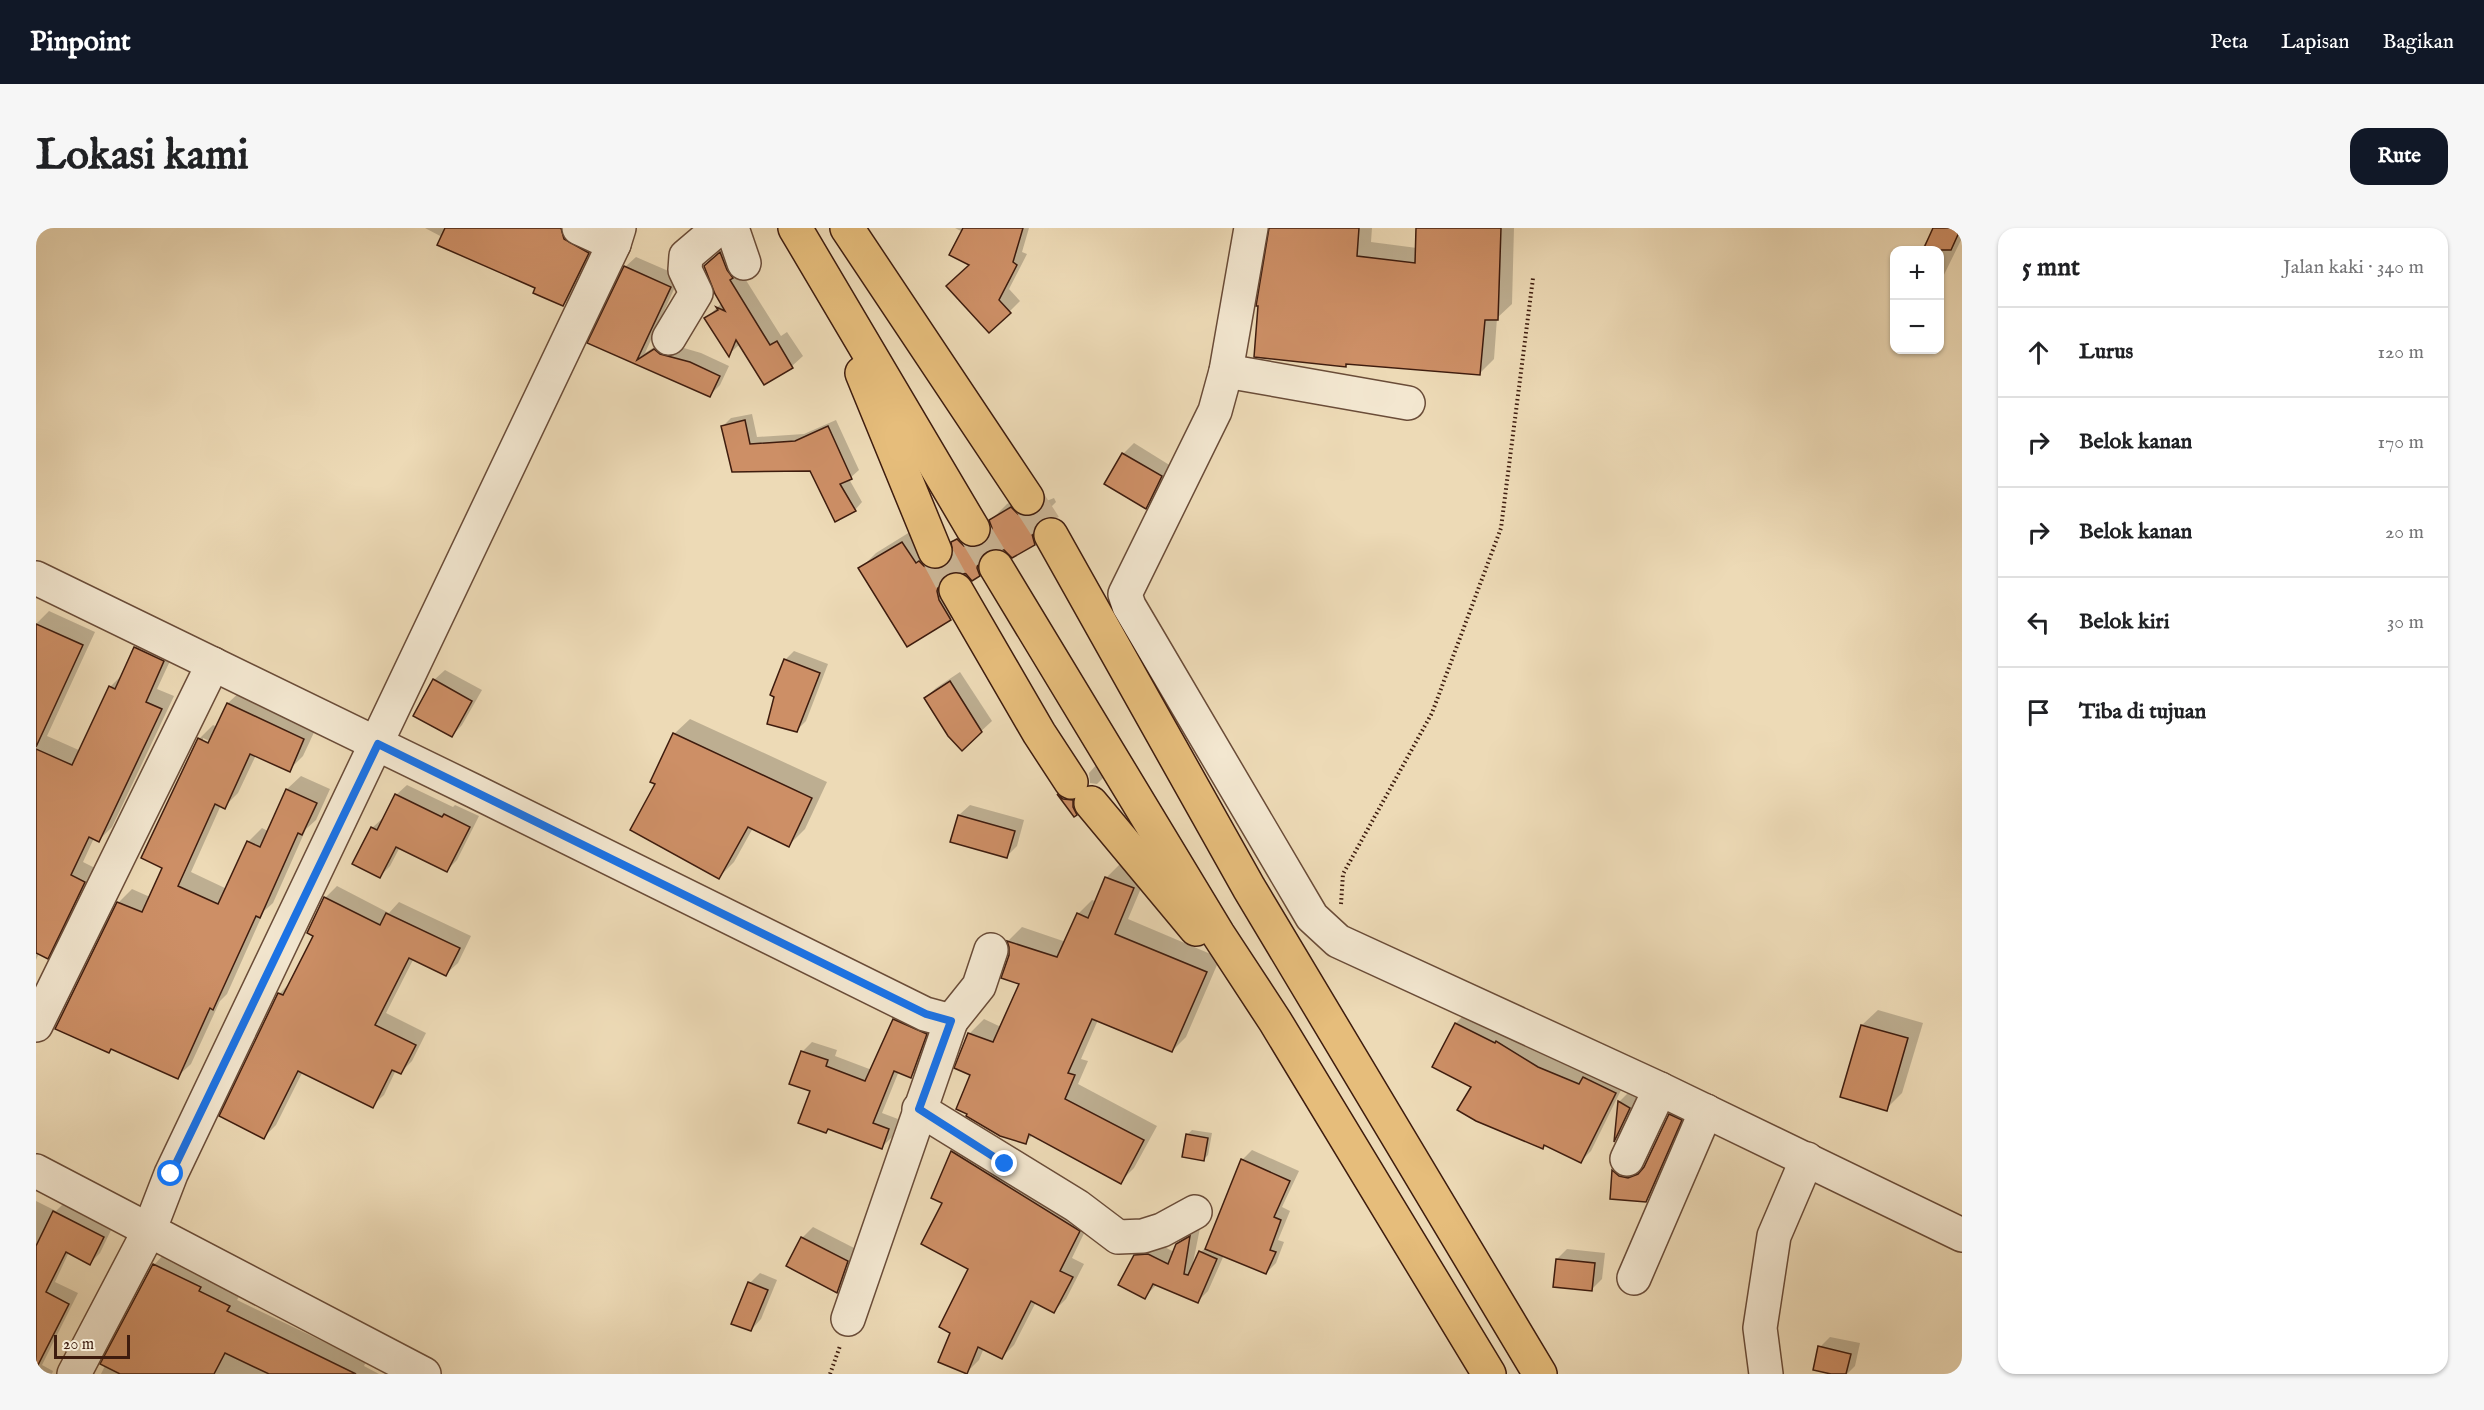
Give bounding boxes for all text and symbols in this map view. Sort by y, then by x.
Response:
text: Pinpoint [30,25,131,60]
text: Peta [2210,29,2248,56]
text: Lapisan [2281,29,2350,56]
text: Bagikan [2383,29,2454,56]
button: Rute [2350,128,2448,185]
text: Lokasi kami [36,130,249,183]
map controls [1890,246,1944,354]
button: + [1890,246,1944,300]
text: 5 mnt [2022,251,2080,284]
text: Jalan kaki · 340 m [2283,255,2424,280]
button: − [1890,300,1944,354]
icon: ahead [2022,336,2055,369]
text: Lurus [2079,338,2133,366]
text: 120 m [2378,340,2424,365]
icon: right [2022,426,2055,459]
text: Belok kanan [2079,428,2192,456]
text: 170 m [2378,430,2424,455]
icon: right [2022,516,2055,549]
text: Belok kanan [2079,518,2192,546]
text: 20 m [2385,520,2424,545]
icon: left [2022,606,2055,639]
text: Belok kiri [2079,608,2170,636]
text: 30 m [2387,610,2424,635]
icon: arrive [2022,696,2055,729]
text: Tiba di tujuan [2079,698,2206,726]
route end [991,1150,1017,1176]
route start [157,1160,183,1186]
scale bar [54,1332,130,1360]
text: 20 m [63,1335,94,1355]

